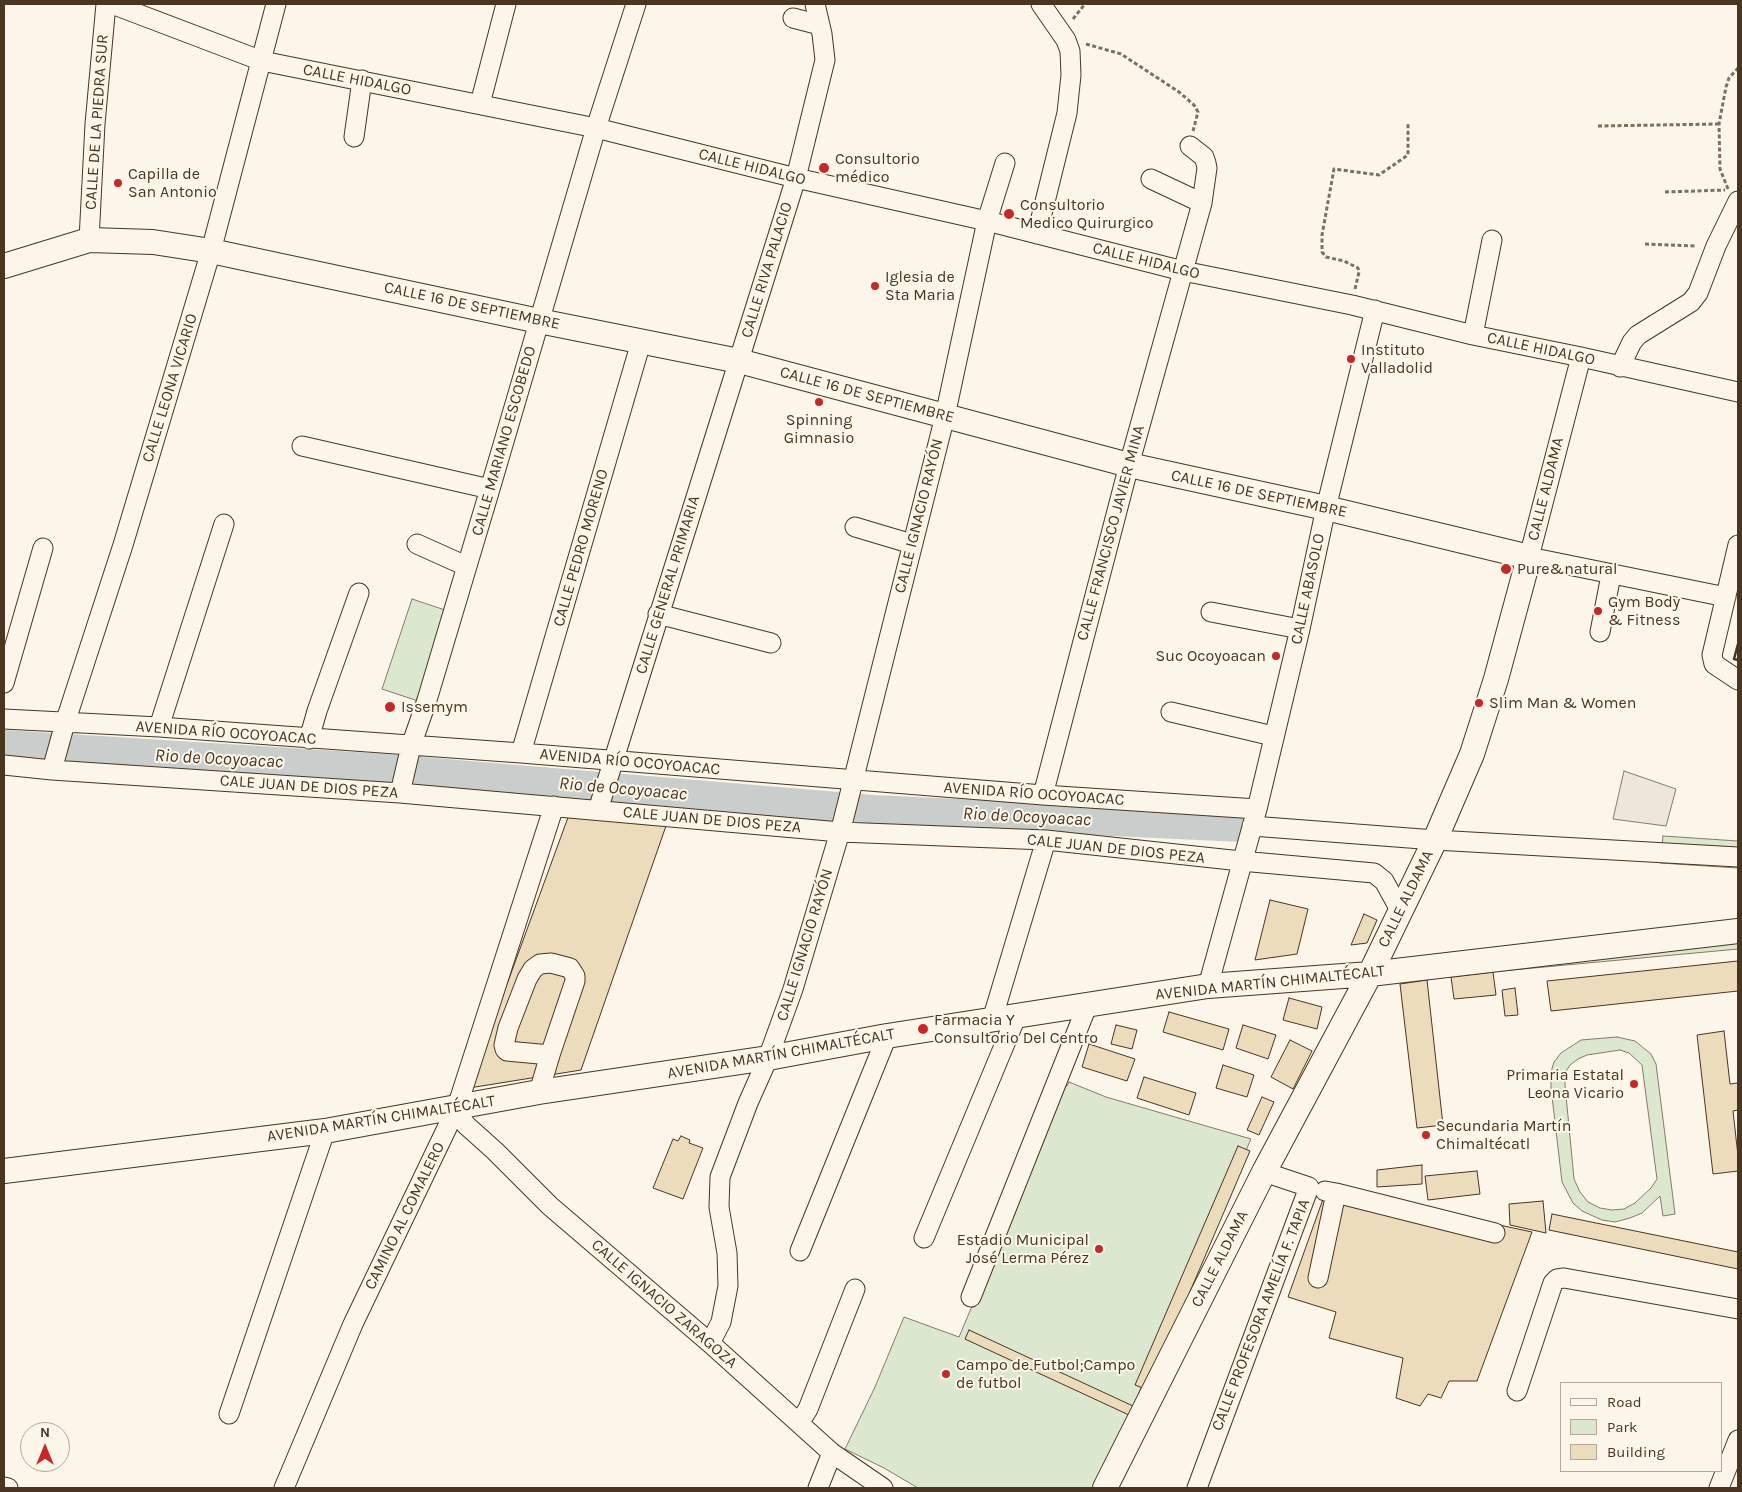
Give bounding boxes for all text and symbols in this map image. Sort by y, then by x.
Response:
street label: CALLE DE LA PIEDRA SUR [81,33,113,211]
street label: CALLE HIDALGO [301,60,413,100]
street label: CALLE HIDALGO [696,144,808,190]
place label: Consultorio médico [835,149,920,187]
marker: Consultorio médico [817,161,831,175]
place label: Capilla de San Antonio [128,164,217,202]
marker: Capilla de San Antonio [112,177,124,189]
place label: Consultorio Medico Quirurgico [1020,195,1153,233]
street label: CALLE RIVA PALACIO [737,200,797,340]
marker: Consultorio Medico Quirurgico [1002,207,1016,221]
street label: CALLE HIDALGO [1090,238,1202,284]
place label: Iglesia de Sta Maria [885,267,955,305]
street label: CALLE 16 DE SEPTIEMBRE [382,278,562,334]
marker: Iglesia de Sta Maria [869,280,881,292]
street label: CALLE LEONA VICARIO [138,311,202,465]
street label: CALLE HIDALGO [1485,328,1597,370]
place label: Instituto Valladolid [1361,340,1433,378]
street label: CALLE MARIANO ESCOBEDO [468,344,540,538]
marker: Instituto Valladolid [1345,353,1357,365]
street label: CALLE 16 DE SEPTIEMBRE [778,362,956,428]
marker: Spinning Gimnasio [813,396,825,408]
place label: Spinning Gimnasio [784,410,854,448]
street label: CALLE FRANCISCO JAVIER MINA [1073,423,1149,643]
street label: CALLE ALDAMA [1524,435,1568,543]
street label: CALLE IGNACIO RAYÓN [891,437,947,595]
street label: CALLE 16 DE SEPTIEMBRE [1169,466,1349,522]
street label: CALLE PEDRO MORENO [549,467,613,629]
street label: CALLE GENERAL PRIMARIA [632,493,704,677]
street label: CALLE ABASOLO [1287,532,1329,646]
place label: Pure&natural [1517,559,1617,579]
marker: Pure&natural [1499,562,1513,576]
place label: Gym Body & Fitness [1608,592,1680,630]
marker: Gym Body & Fitness [1592,605,1604,617]
place label: Suc Ocoyoacan [1156,646,1266,666]
marker: Suc Ocoyoacan [1270,650,1282,662]
place label: Slim Man & Women [1489,693,1636,713]
place label: Issemym [401,697,468,717]
marker: Slim Man & Women [1473,697,1485,709]
marker: Issemym [383,700,397,714]
street label: AVENIDA RÍO OCOYOACAC [135,717,317,749]
water label: Rio de Ocoyoacac [154,745,284,773]
street label: AVENIDA RÍO OCOYOACAC [539,745,721,779]
street label: CALE JUAN DE DIOS PEZA [219,771,399,803]
water label: Rio de Ocoyoacac [558,773,688,805]
street label: AVENIDA RÍO OCOYOACAC [943,778,1125,810]
street label: CALE JUAN DE DIOS PEZA [622,803,802,837]
water label: Rio de Ocoyoacac [962,803,1092,831]
street label: CALE JUAN DE DIOS PEZA [1026,830,1206,868]
street label: CALLE ALDAMA [1374,847,1438,951]
street label: CALLE IGNACIO RAYÓN [773,866,837,1024]
street label: AVENIDA MARTÍN CHIMALTÉCALT [1154,961,1386,1005]
place label: Farmacia Y Consultorio Del Centro [934,1010,1098,1048]
marker: Farmacia Y Consultorio Del Centro [916,1022,930,1036]
street label: AVENIDA MARTÍN CHIMALTÉCALT [666,1025,896,1083]
place label: Primaria Estatal Leona Vicario [1506,1065,1624,1103]
marker: Primaria Estatal Leona Vicario [1628,1078,1640,1090]
street label: AVENIDA MARTÍN CHIMALTÉCALT [266,1091,496,1147]
place label: Secundaria Martín Chimaltécatl [1436,1116,1572,1154]
marker: Secundaria Martín Chimaltécatl [1420,1129,1432,1141]
street label: CAMINO AL COMALERO [361,1139,449,1293]
street label: CALLE PROFESORA AMELÍA F. TAPIA [1208,1196,1314,1434]
street label: CALLE ALDAMA [1187,1207,1253,1311]
place label: Estadio Municipal José Lerma Pérez [957,1230,1089,1268]
street label: CALLE IGNACIO ZARAGOZA [587,1235,741,1373]
marker: Estadio Municipal José Lerma Pérez [1093,1243,1105,1255]
place label: Campo de Futbol;Campo de futbol [956,1355,1135,1393]
marker: Campo de Futbol;Campo de futbol [940,1368,952,1380]
legend [1560,1382,1722,1472]
text: Road [1607,1393,1642,1411]
text: Park [1607,1418,1637,1436]
north arrow [20,1422,70,1472]
text: N [40,1424,50,1441]
text: Building [1607,1443,1665,1461]

